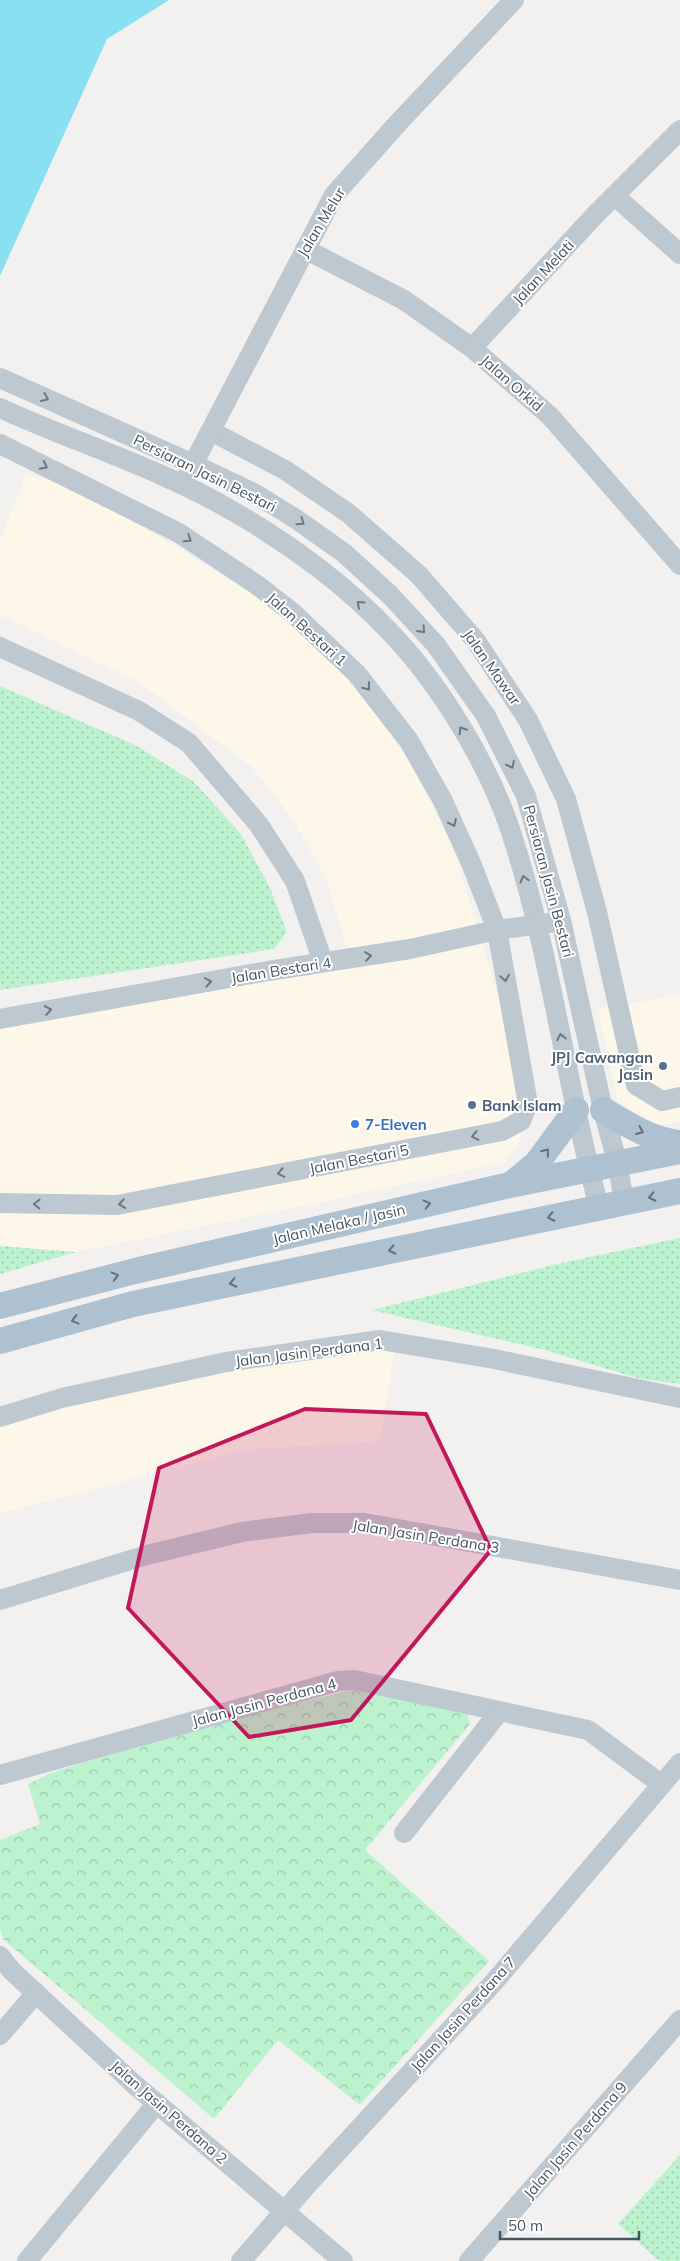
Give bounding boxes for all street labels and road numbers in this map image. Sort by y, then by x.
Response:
street label: Jalan Melur [293,183,349,260]
street label: Jalan Melati [508,236,578,308]
street label: Jalan Orkid [477,351,547,415]
street label: Persiaran Jasin Bestari [130,430,280,516]
street label: Jalan Bestari 1 [263,588,351,670]
street label: Jalan Mawar [459,625,525,709]
street label: Persiaran Jasin Bestari [520,803,578,959]
street label: Jalan Bestari 4 [230,953,332,987]
street label: Jalan Bestari 5 [308,1140,410,1178]
street label: Jalan Melaka / Jasin [271,1200,407,1248]
street label: Jalan Jasin Perdana 1 [234,1334,384,1370]
street label: Jalan Jasin Perdana 3 [351,1515,501,1557]
street label: Jalan Jasin Perdana 4 [190,1674,338,1730]
street label: Jalan Jasin Perdana 7 [406,1952,520,2076]
street label: Jalan Jasin Perdana 2 [107,2056,231,2168]
street label: Jalan Jasin Perdana 9 [519,2078,631,2202]

